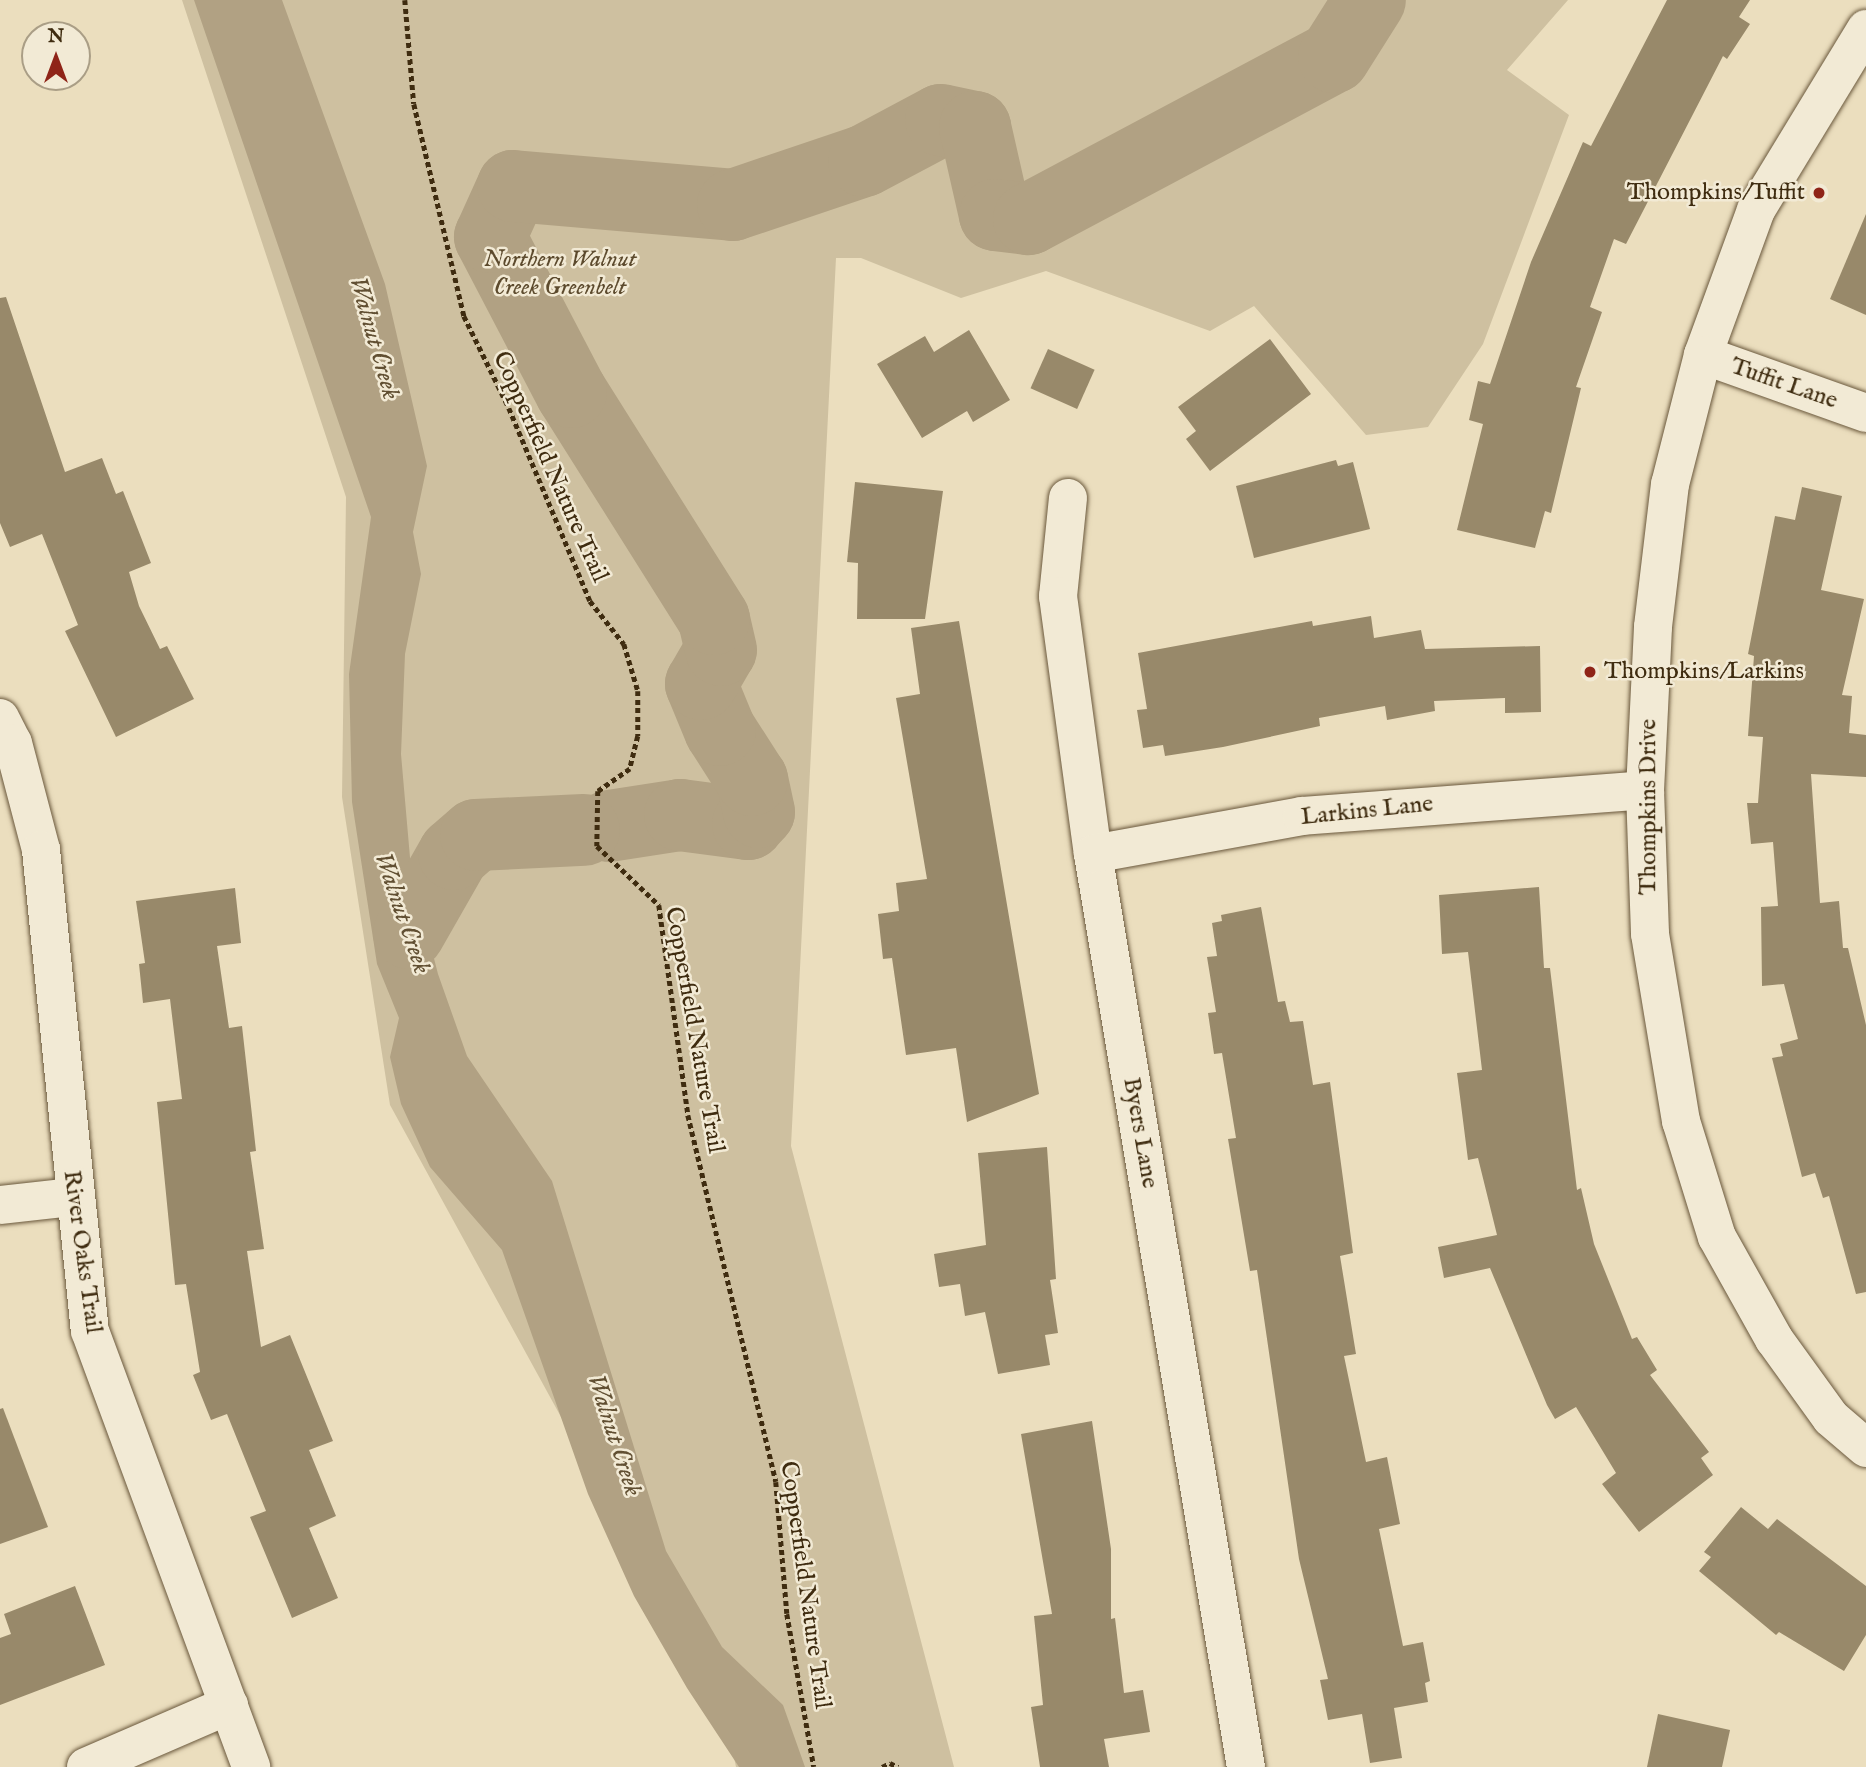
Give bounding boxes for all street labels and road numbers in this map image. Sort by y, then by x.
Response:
street label: Copperfield Nature Trail [486,347,614,587]
street label: Tuffit Lane [1727,352,1841,416]
street label: Thompkins Drive [1635,719,1663,895]
street label: Larkins Lane [1299,790,1435,832]
street label: Copperfield Nature Trail [658,905,730,1155]
street label: Byers Lane [1116,1075,1164,1191]
street label: River Oaks Trail [56,1168,108,1336]
street label: Copperfield Nature Trail [773,1459,837,1711]

